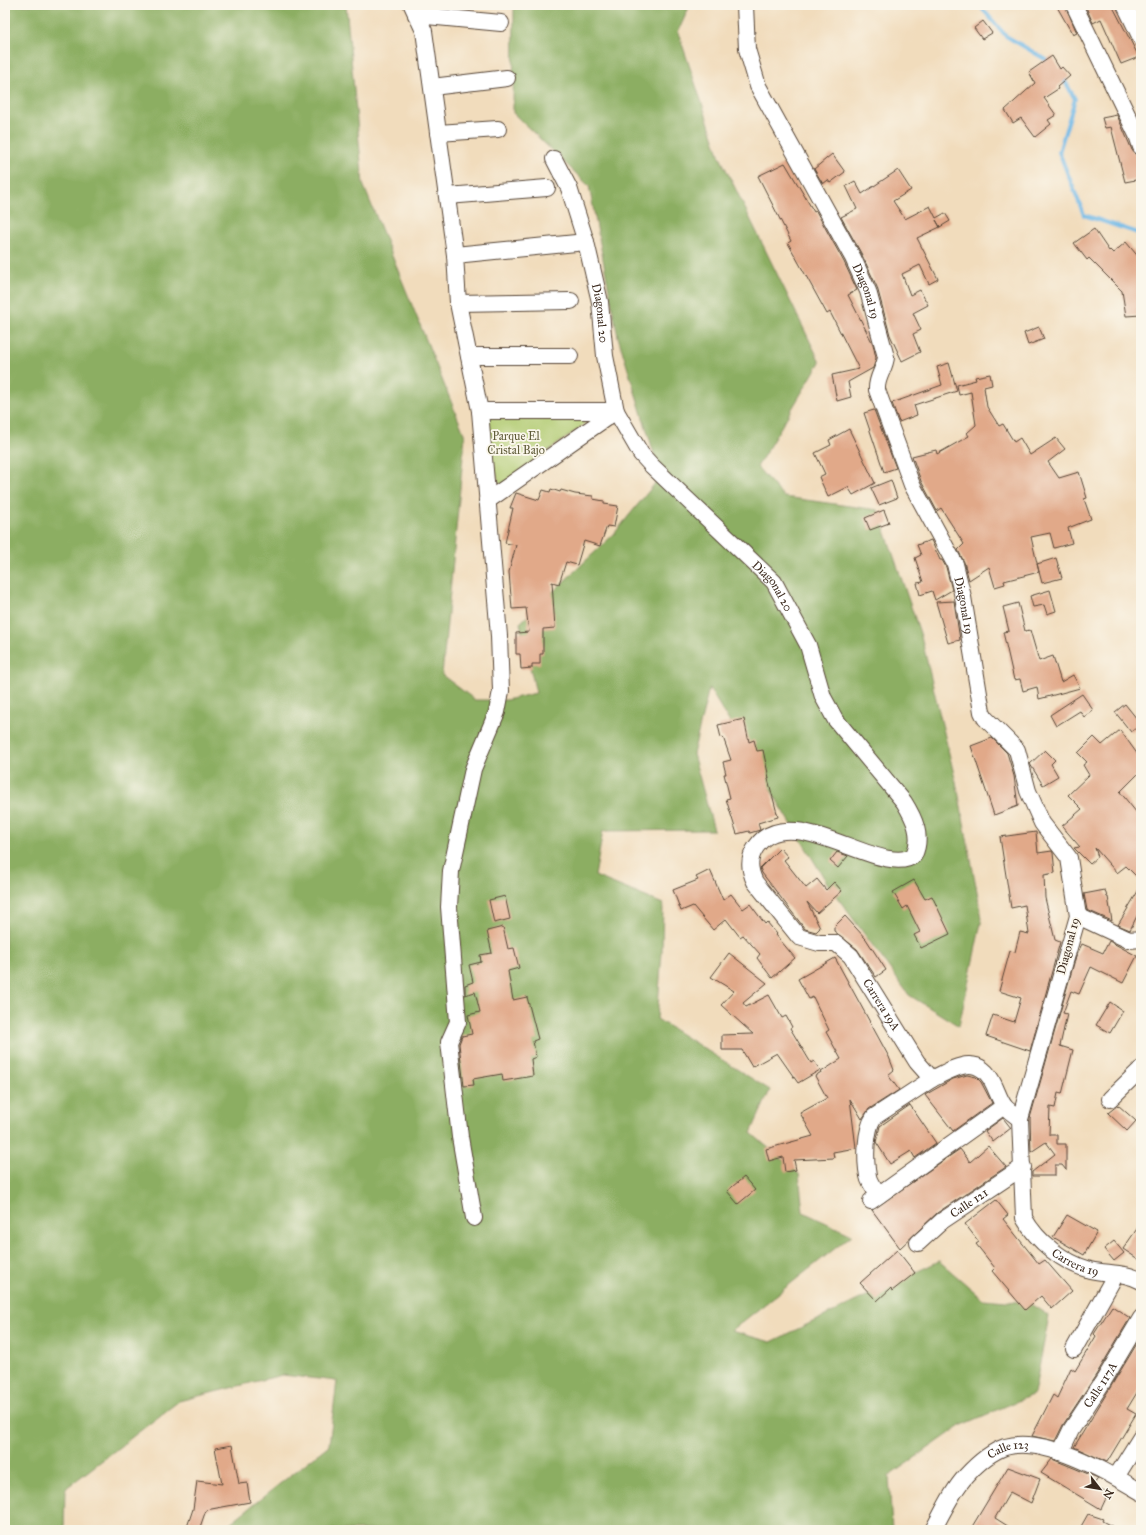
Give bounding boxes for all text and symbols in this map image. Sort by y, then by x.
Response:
street label: Diagonal 19 [849,261,882,321]
street label: Diagonal 20 [589,282,611,344]
park label: Parque El Cristal Bajo [487,429,545,457]
street label: Diagonal 20 [749,558,796,614]
street label: Diagonal 19 [951,575,976,635]
street label: Diagonal 19 [1054,916,1083,976]
street label: Carrera 19A [860,976,903,1033]
street label: Calle 121 [947,1185,991,1221]
street label: Carrera 19 [1049,1245,1100,1279]
street label: Calle 117A [1081,1360,1120,1410]
street label: Calle 123 [985,1438,1029,1462]
north arrow [1080,1469,1120,1509]
text: N [1100,1487,1116,1502]

